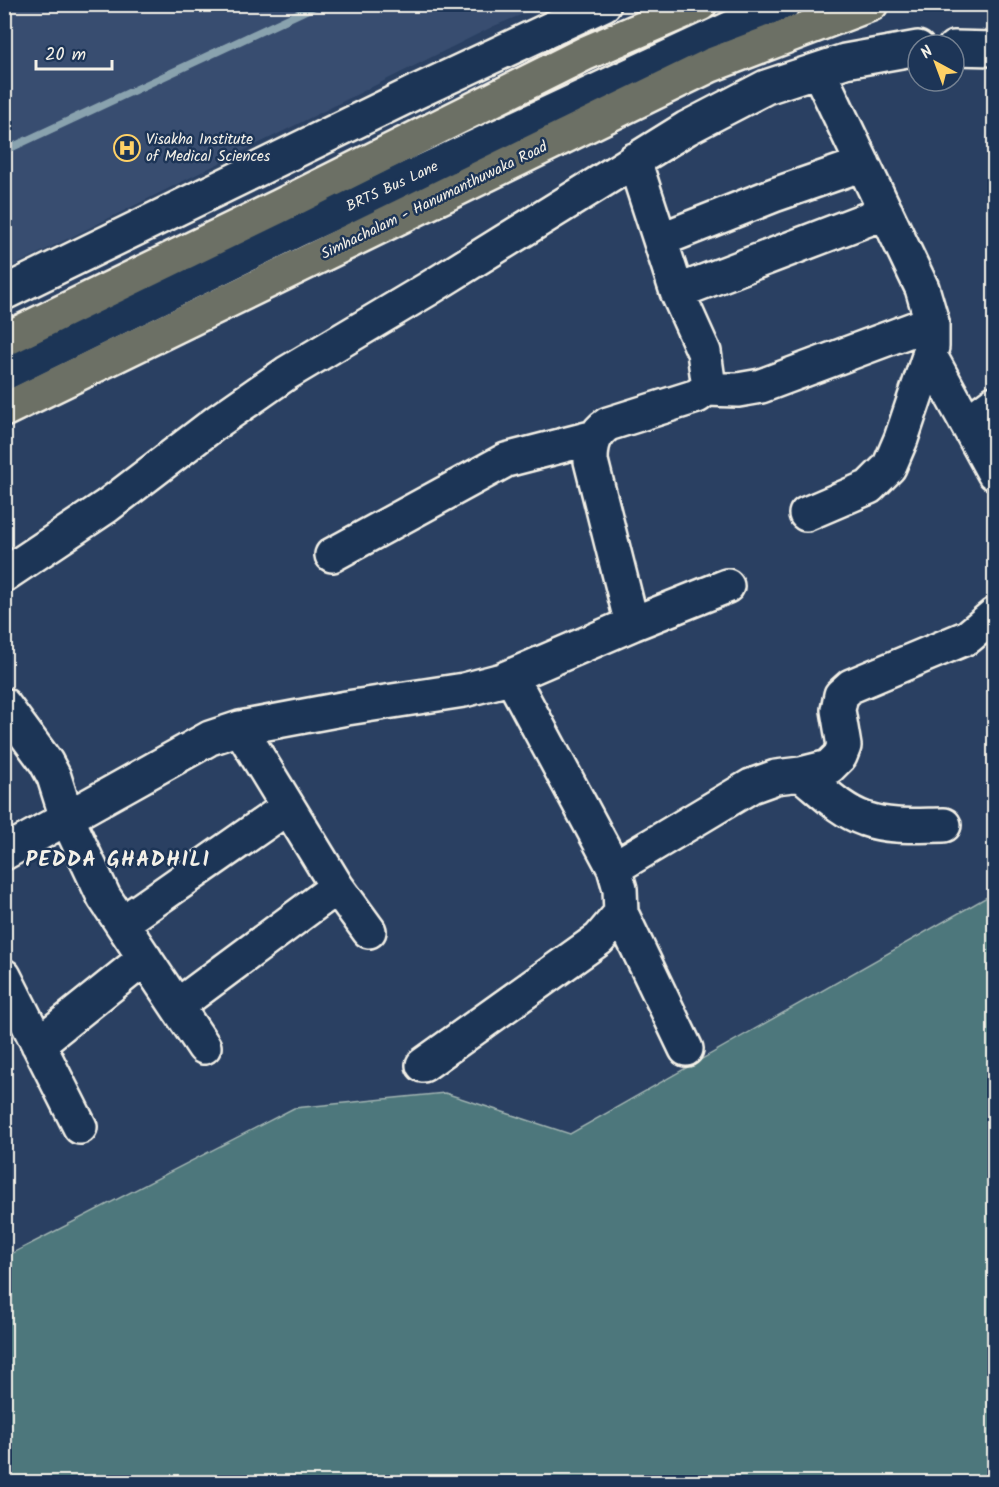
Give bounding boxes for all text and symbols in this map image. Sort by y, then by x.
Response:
scale bar [36,33,112,71]
north arrow [906,33,966,93]
text: N [915,40,939,66]
text: 20 m [45,41,86,70]
place label: Visakha Institute of Medical Sciences [146,128,271,169]
hospital icon: Visakha Institute of Medical Sciences [112,133,142,163]
street label: Simhachalam - Hanumanthuwaka Road [317,135,552,266]
street label: BRTS Bus Lane [342,155,443,219]
district label: PEDDA GHADHILI [26,844,210,877]

